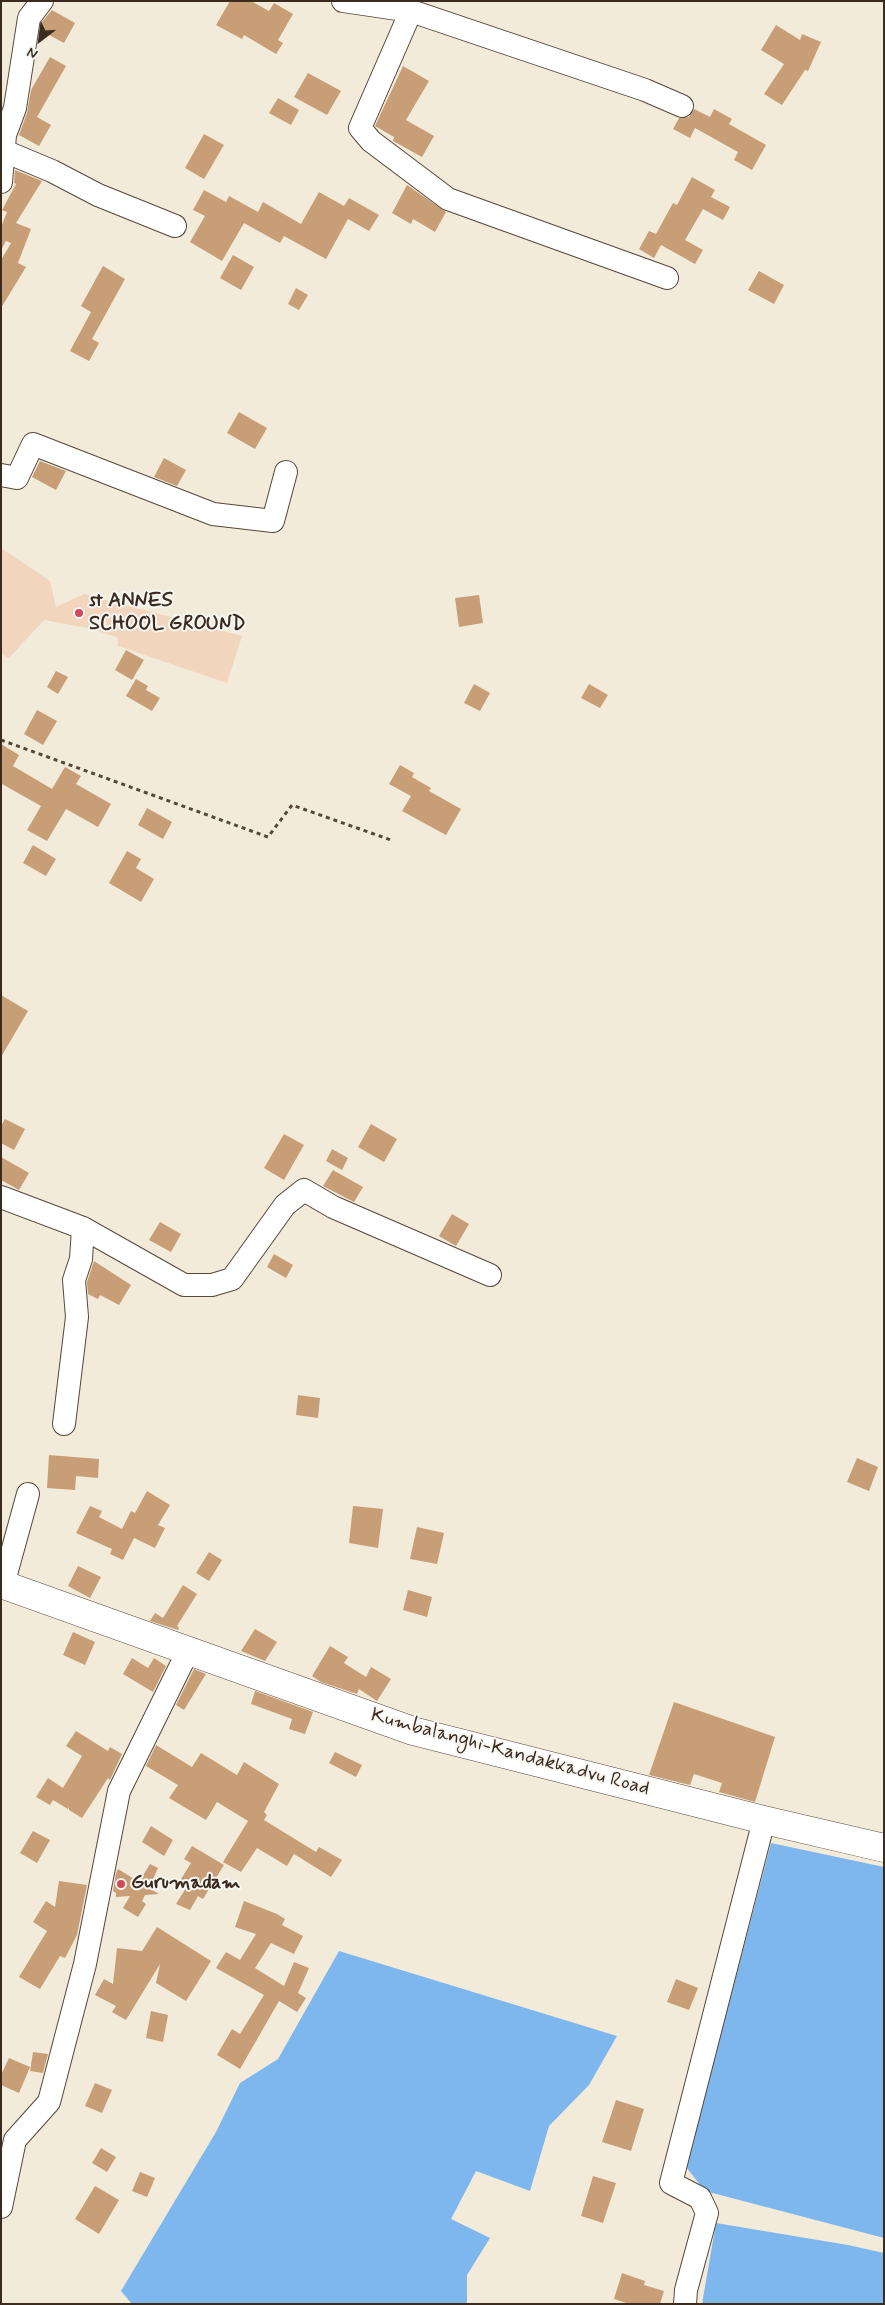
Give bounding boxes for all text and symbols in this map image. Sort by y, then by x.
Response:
north arrow [15,15,65,65]
text: N [24,43,41,63]
place label: st ANNES SCHOOL GROUND [89,590,245,637]
marker: st ANNES SCHOOL GROUND [73,607,85,619]
street label: Kumbalanghi-Kandakkadvu Road [368,1704,652,1802]
place label: Gurumadam [131,1872,240,1896]
marker: Gurumadam [115,1878,127,1890]

